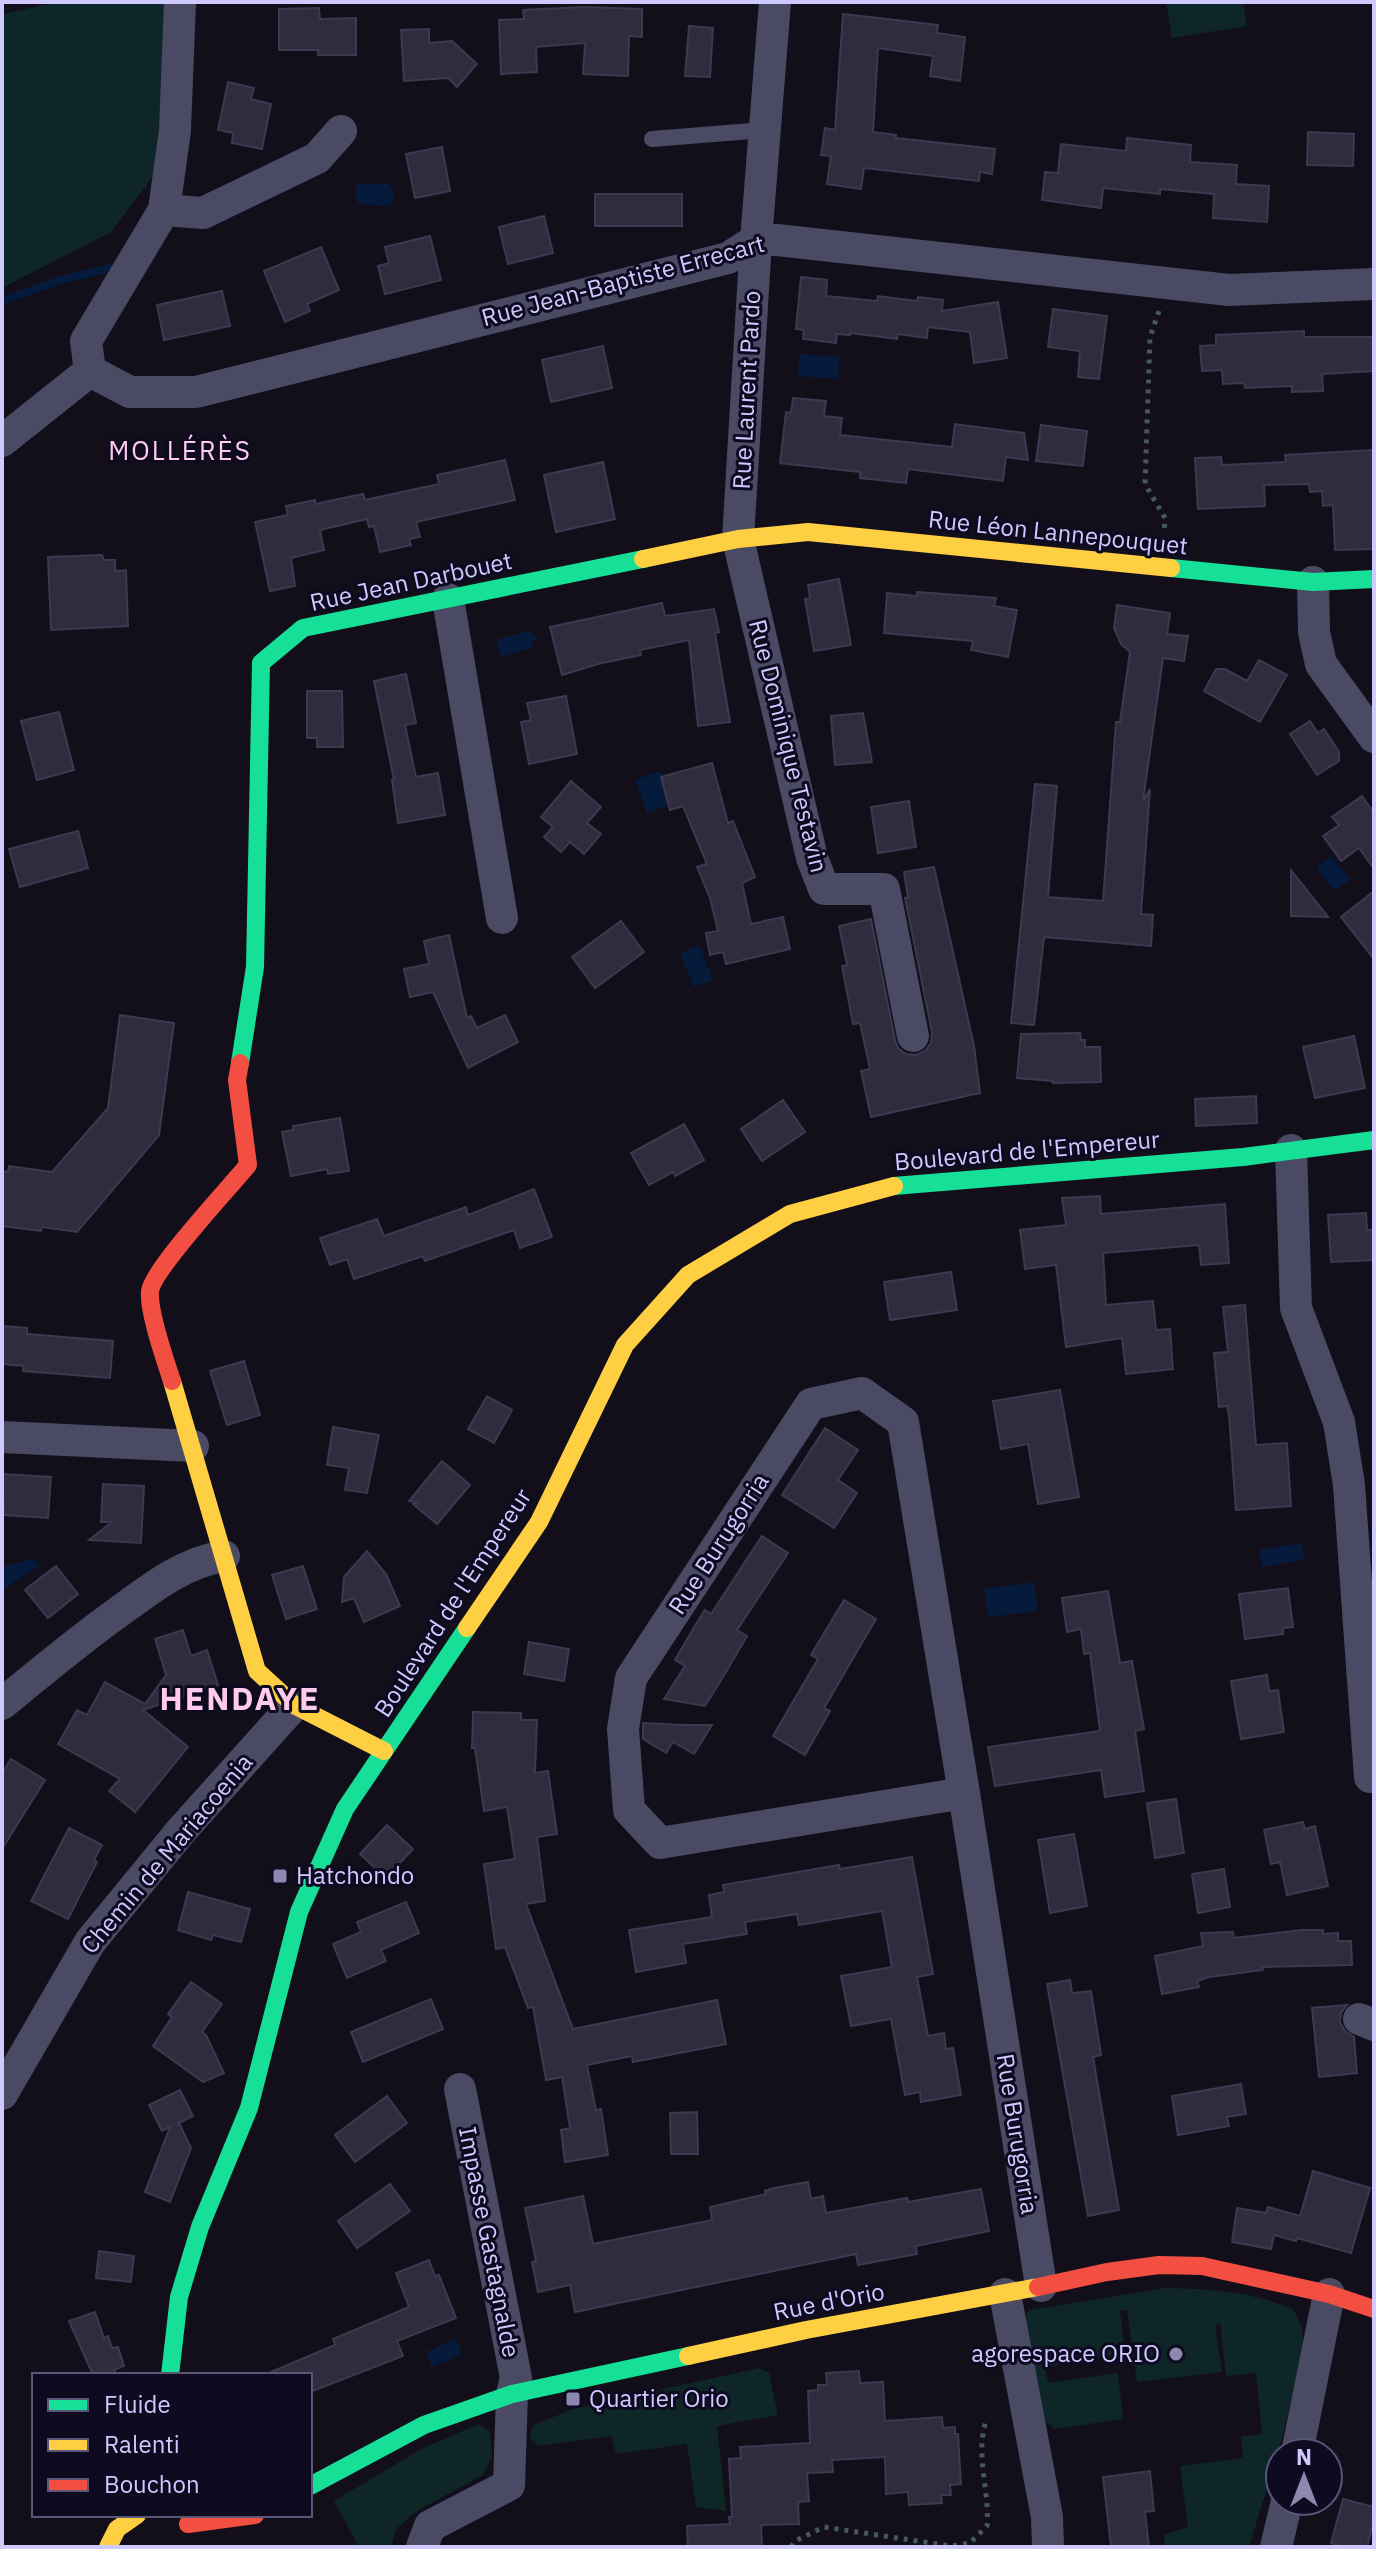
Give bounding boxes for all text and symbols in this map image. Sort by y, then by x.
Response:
street label: Rue Jean-Baptiste Errecart [478,227,768,333]
street label: Rue Laurent Pardo [725,290,767,490]
district label: MOLLÉRÈS [108,433,252,467]
street label: Rue Léon Lannepouquet [927,502,1190,562]
street label: Rue Jean Darbouet [307,544,515,618]
street label: Rue Dominique Testavin [742,616,836,876]
street label: Boulevard de l'Empereur [893,1122,1161,1178]
street label: Rue Burugorria [661,1467,776,1620]
street label: Boulevard de l'Empereur [366,1482,538,1723]
district label: HENDAYE [160,1677,320,1719]
street label: Chemin de Mariacoenia [73,1747,259,1960]
place label: Hatchondo [296,1859,414,1891]
marker: Hatchondo [271,1867,289,1885]
street label: Rue Burugorria [990,2051,1046,2217]
street label: Impasse Gastagnalde [452,2124,528,2360]
street label: Rue d'Orio [771,2275,887,2327]
place label: agorespace ORIO [971,2337,1160,2369]
marker: agorespace ORIO [1167,2345,1185,2363]
legend [32,2373,312,2517]
place label: Quartier Orio [589,2382,729,2414]
text: Fluide [104,2388,171,2420]
marker: Quartier Orio [564,2390,582,2408]
text: Ralenti [104,2428,180,2460]
north arrow [1264,2437,1344,2517]
text: N [1296,2442,1312,2471]
text: Bouchon [104,2468,200,2500]

